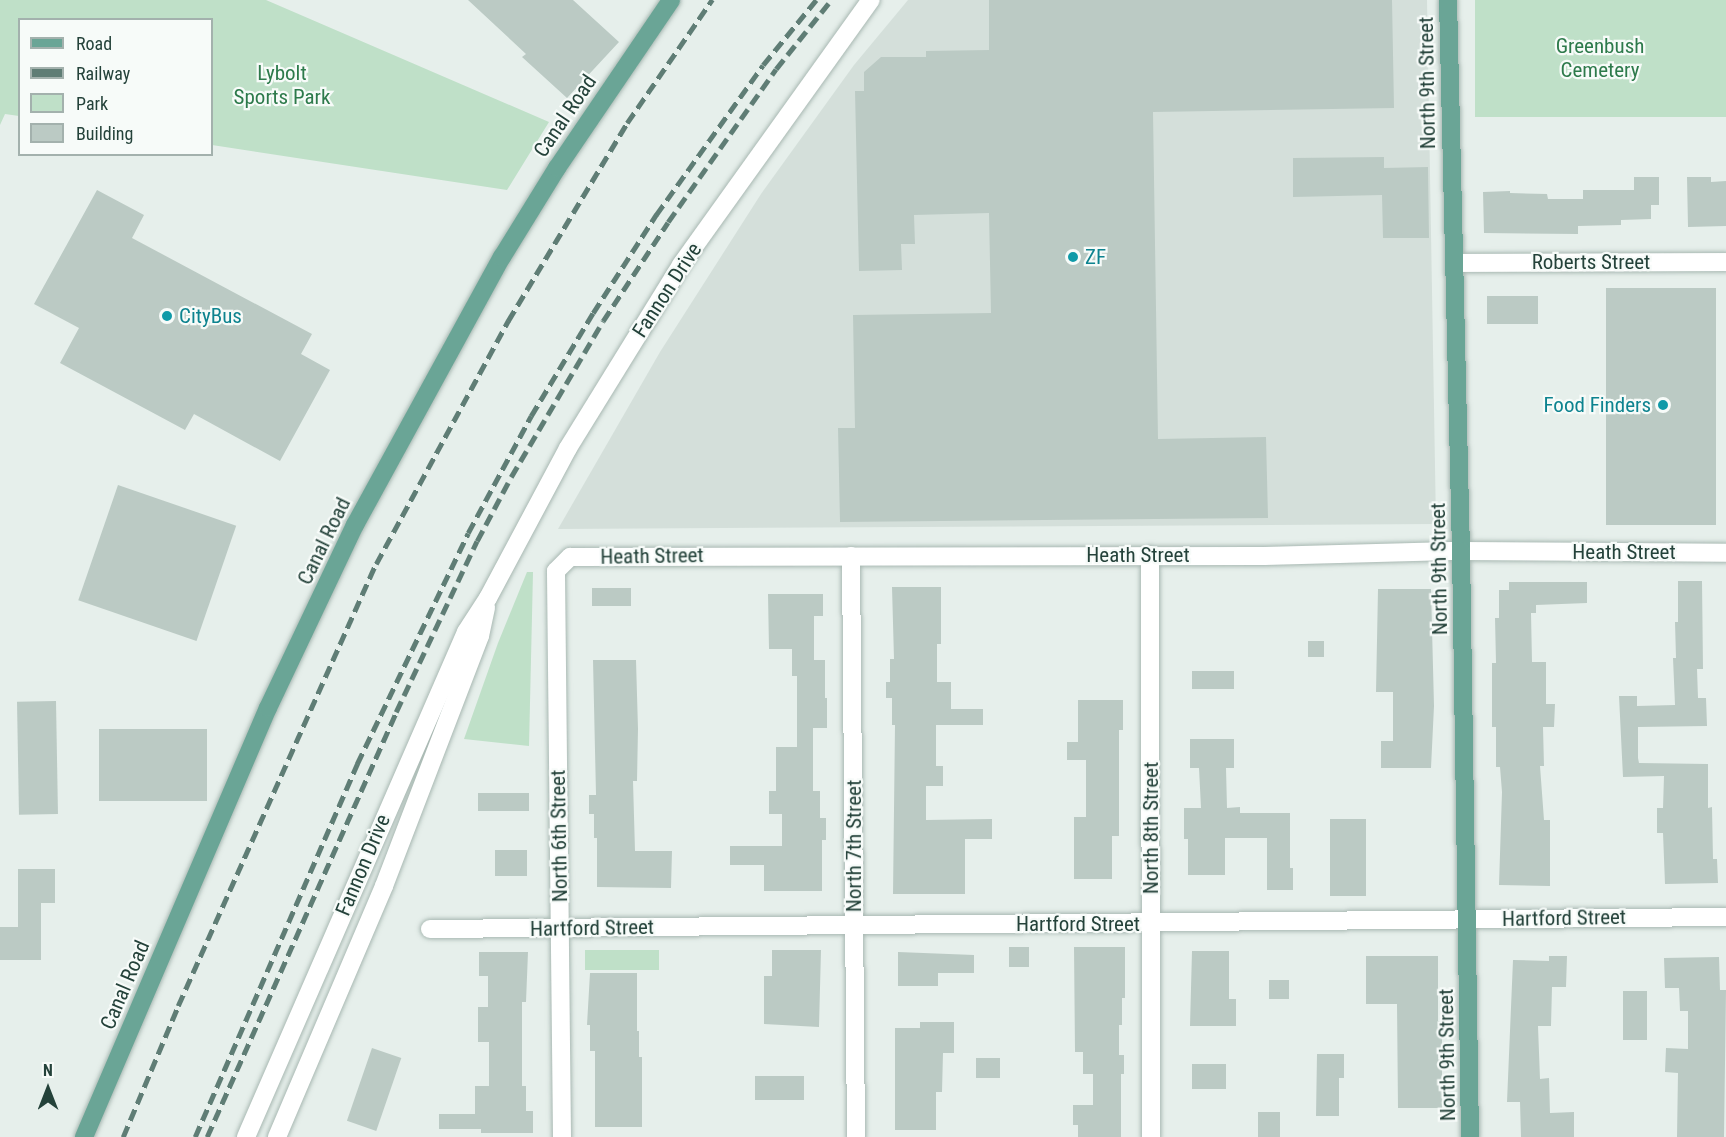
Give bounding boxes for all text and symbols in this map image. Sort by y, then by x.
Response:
street label: North 9th Street [1413,17,1441,149]
legend [18,18,213,156]
text: Road [76,33,112,54]
park label: Greenbush Cemetery [1556,33,1644,83]
park label: Lybolt Sports Park [234,60,330,110]
text: Railway [76,63,130,84]
street label: Canal Road [528,70,602,162]
text: Park [76,93,108,114]
text: Building [76,123,133,144]
street label: Fannon Drive [627,238,707,342]
place label: ZF [1085,244,1106,270]
street label: Roberts Street [1532,249,1650,275]
marker: ZF [1066,250,1080,264]
place label: CityBus [179,303,242,329]
marker: CityBus [160,309,174,323]
place label: Food Finders [1543,392,1651,418]
marker: Food Finders [1656,398,1670,412]
street label: Canal Road [292,493,356,589]
street label: North 9th Street [1425,503,1453,635]
street label: Heath Street [1572,539,1676,565]
street label: Heath Street [1086,542,1190,568]
street label: Heath Street [600,543,704,569]
street label: North 8th Street [1138,762,1164,894]
street label: North 6th Street [545,770,573,902]
street label: North 7th Street [841,780,867,912]
street label: Fannon Drive [330,811,396,919]
street label: Hartford Street [1502,904,1626,932]
street label: Hartford Street [1016,911,1140,937]
street label: Hartford Street [530,914,654,942]
street label: Canal Road [95,937,155,1033]
street label: North 9th Street [1433,989,1461,1121]
north arrow [18,1059,78,1119]
text: N [43,1061,53,1080]

